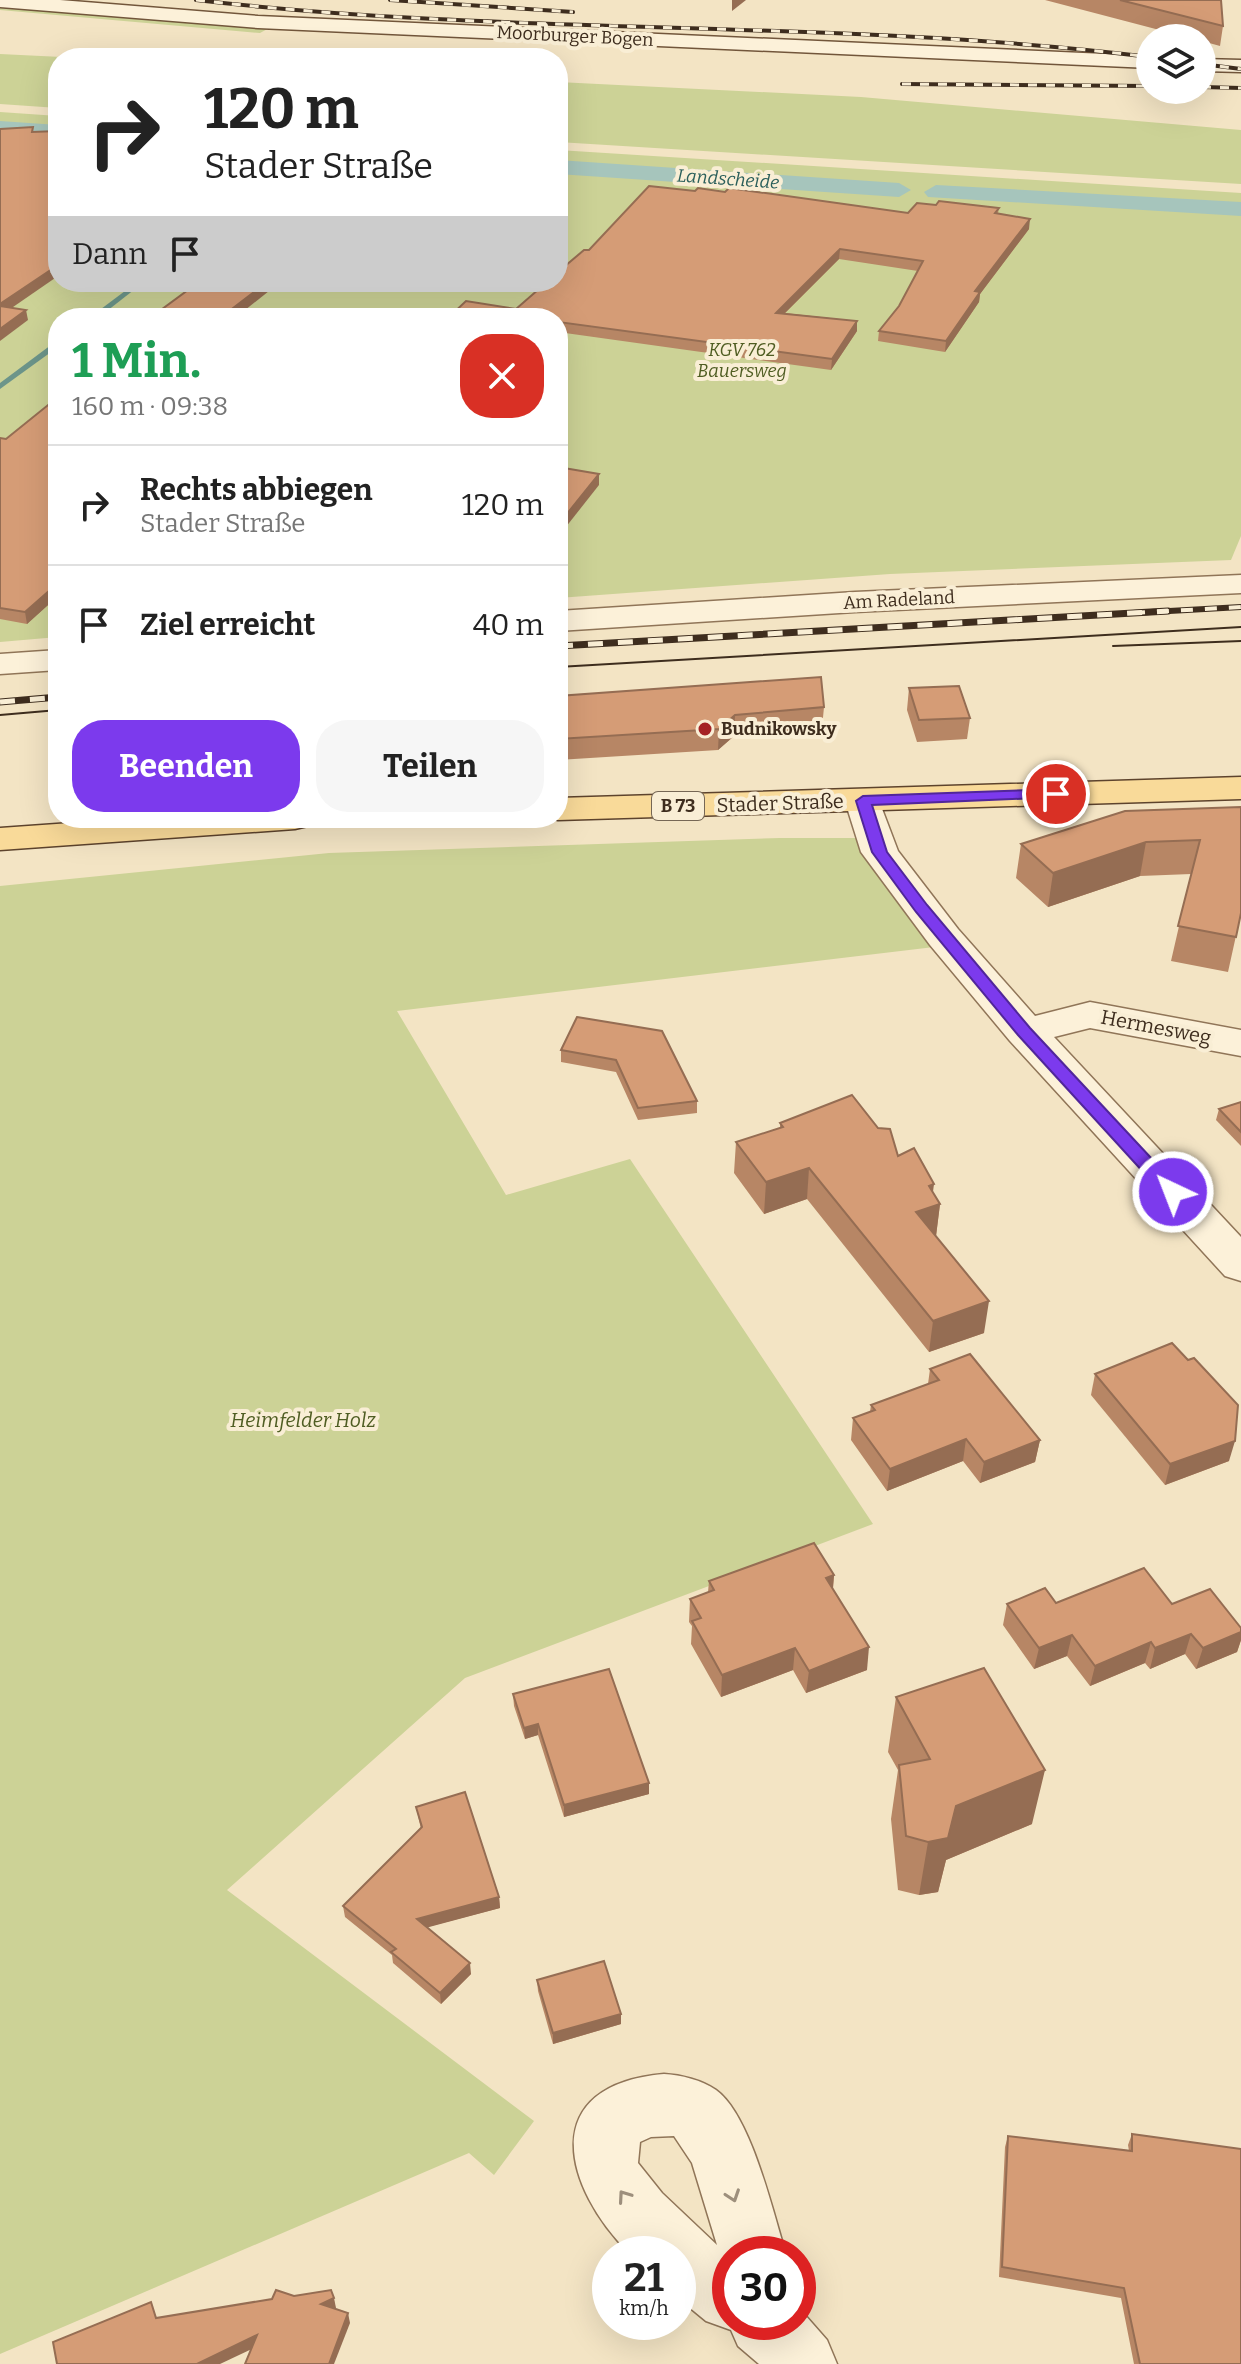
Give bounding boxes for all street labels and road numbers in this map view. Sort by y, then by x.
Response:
street label: Moorburger Bogen [496,21,655,51]
street label: Am Radeland [843,586,956,614]
street label: Stader Straße [716,789,844,817]
road number: B 73 [652,792,704,820]
street label: Hermesweg [1099,1005,1213,1049]

